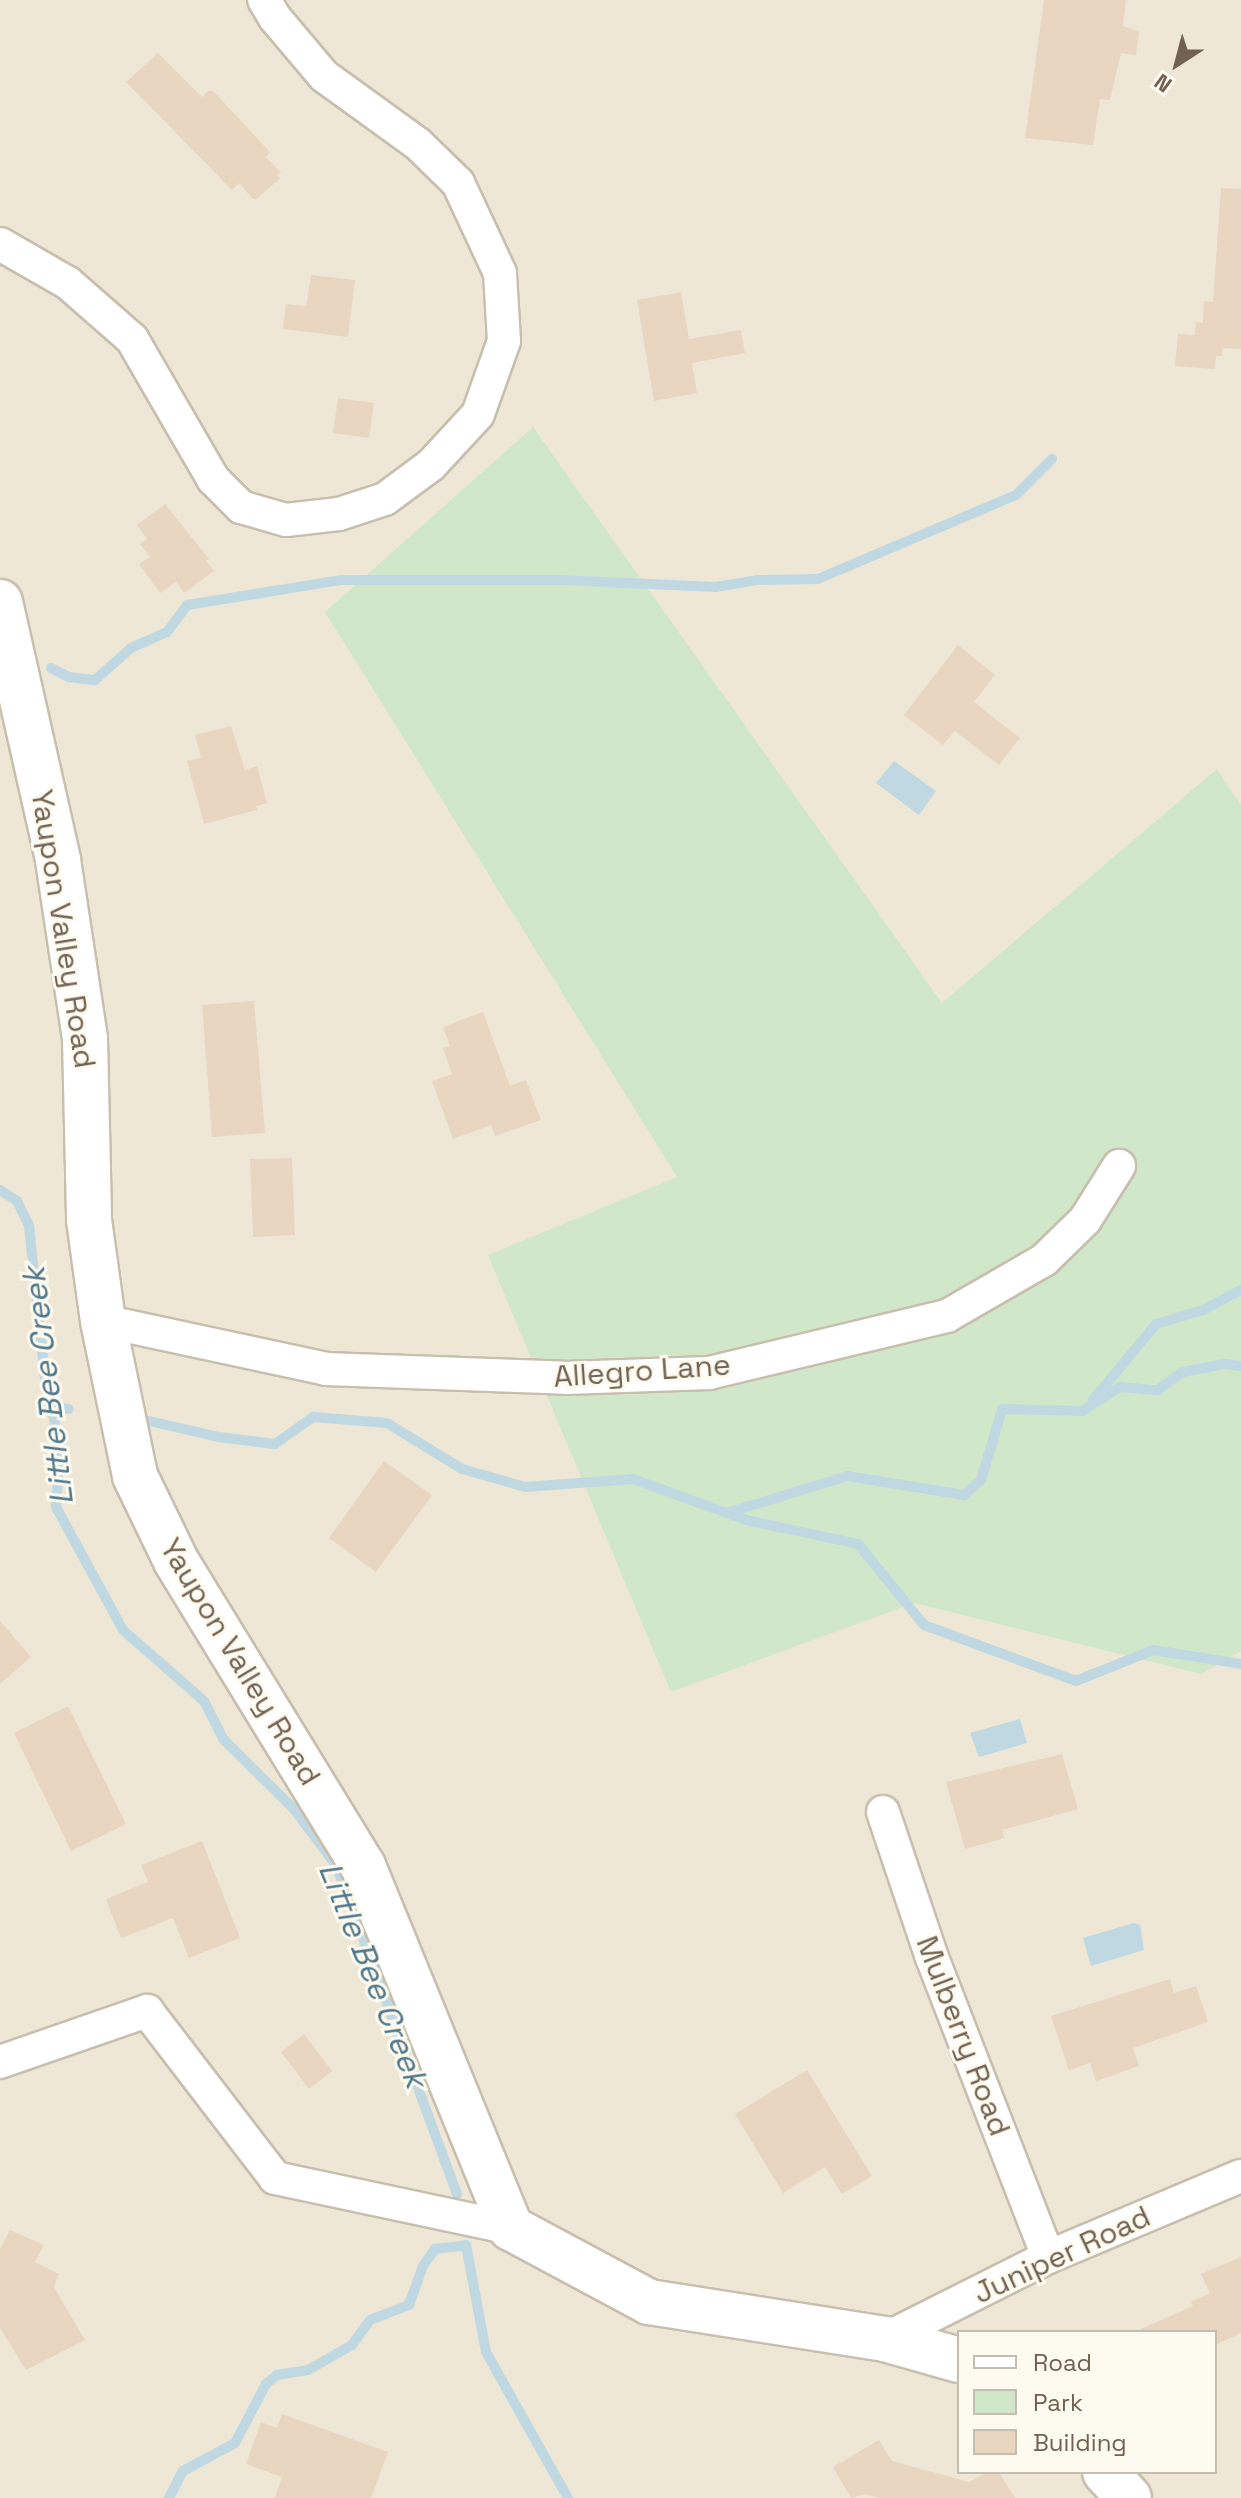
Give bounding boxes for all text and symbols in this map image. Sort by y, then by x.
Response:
north arrow [1137,24,1217,104]
text: N [1149,68,1177,99]
street label: Yaupon Valley Road [23,787,103,1071]
water label: Little Bee Creek [14,1265,82,1507]
street label: Allegro Lane [552,1347,732,1395]
street label: Yaupon Valley Road [152,1532,328,1792]
water label: Little Bee Creek [310,1857,436,2093]
street label: Mulberry Road [908,1931,1018,2141]
street label: Juniper Road [968,2198,1156,2312]
legend [957,2330,1217,2474]
text: Road [1033,2347,1092,2378]
text: Park [1033,2387,1083,2418]
text: Building [1033,2427,1127,2458]

